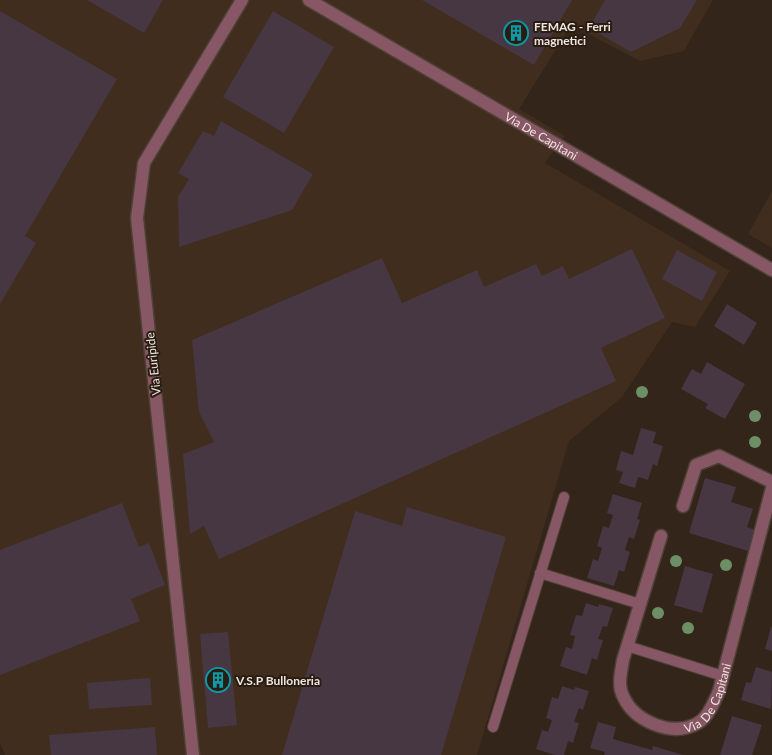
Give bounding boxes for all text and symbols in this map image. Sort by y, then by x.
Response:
place label: FEMAG - Ferri magnetici [534,19,611,48]
building icon: FEMAG - Ferri magnetici [503,20,529,46]
street label: Via De Capitani [502,108,581,163]
street label: Via Euripide [142,332,164,396]
street label: Via De Capitani [682,661,733,735]
building icon: V.S.P Bulloneria [205,667,231,693]
place label: V.S.P Bulloneria [235,673,320,688]

